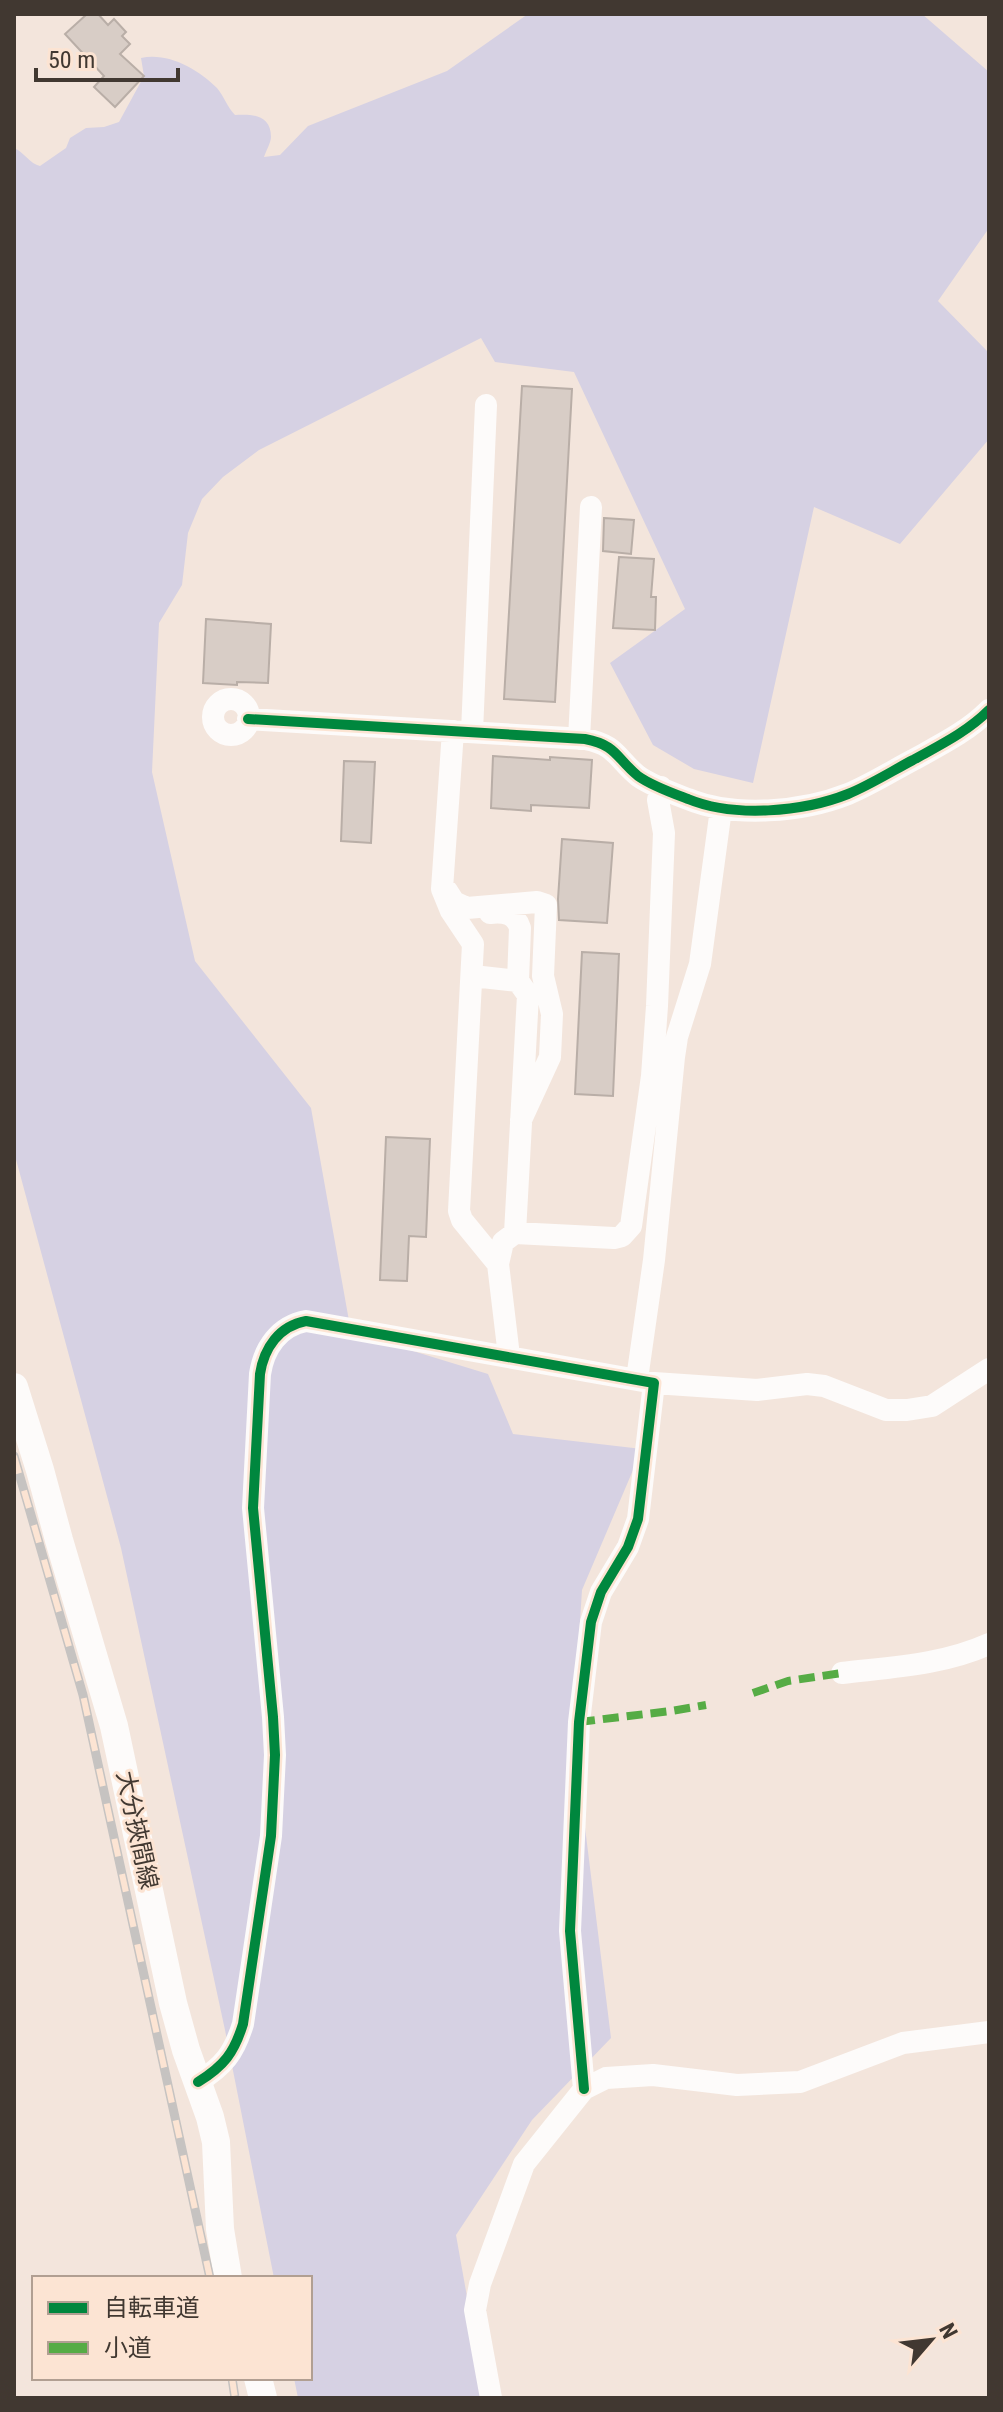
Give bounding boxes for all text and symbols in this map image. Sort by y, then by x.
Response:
scale bar [36,32,178,82]
text: 50 m [48,46,95,74]
street label: 大分挾間線 [111,1768,163,1892]
legend [32,2276,312,2380]
text: 自転車道 [104,2294,200,2322]
north arrow [891,2300,971,2380]
text: N [934,2319,962,2343]
text: 小道 [104,2334,152,2362]

